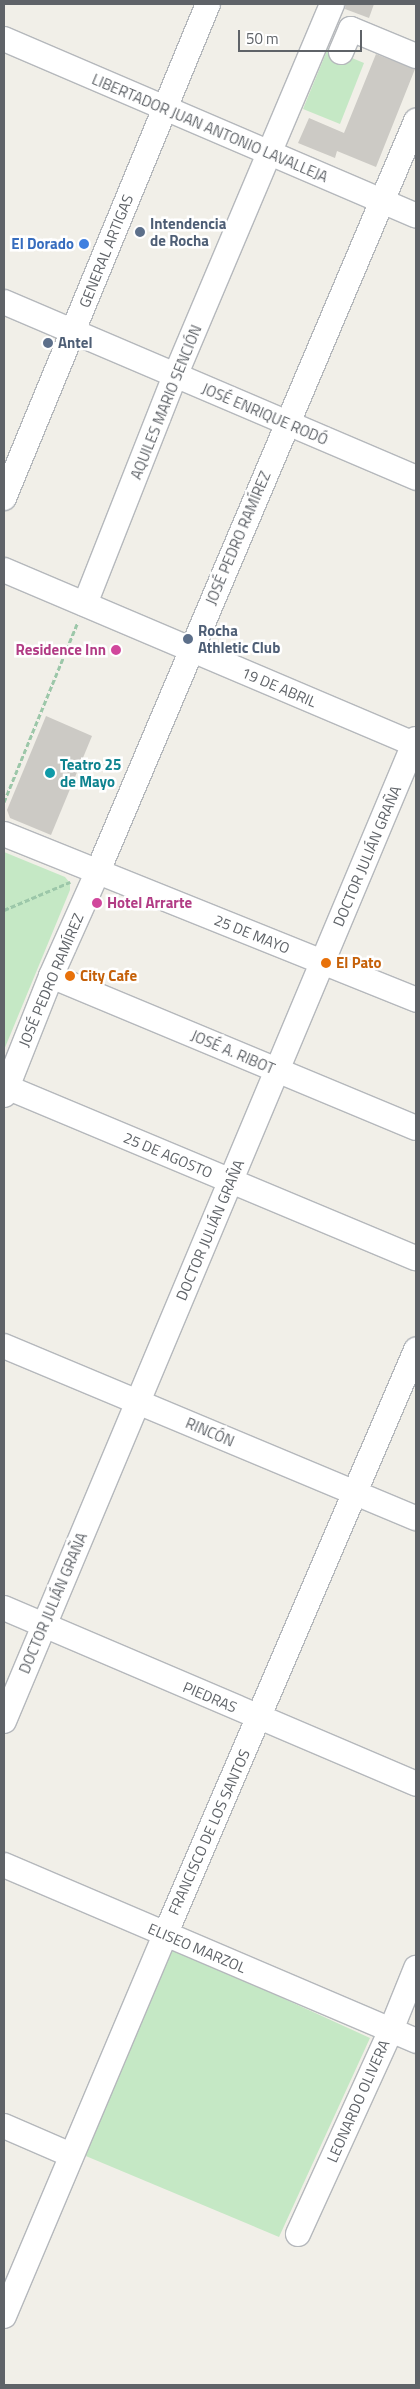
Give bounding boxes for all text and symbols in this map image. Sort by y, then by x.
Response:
scale bar [240,20,364,52]
text: 50 m [246,27,279,50]
street label: LIBERTADOR JUAN ANTONIO LAVALLEJA [89,70,331,186]
street label: GENERAL ARTIGAS [75,192,137,310]
place label: Intendencia de Rocha [150,214,226,249]
marker: Intendencia de Rocha [134,226,146,238]
place label: El Dorado [11,235,74,253]
marker: El Dorado [78,238,90,250]
street label: AQUILES MARIO SENCIÓN [127,322,205,482]
place label: Antel [58,334,92,352]
marker: Antel [42,337,54,349]
street label: JOSÉ ENRIQUE RODÓ [199,379,331,449]
street label: JOSÉ PEDRO RAMÍREZ [202,469,274,607]
place label: Rocha Athletic Club [198,621,280,656]
marker: Rocha Athletic Club [182,633,194,645]
place label: Residence Inn [16,641,106,659]
marker: Residence Inn [110,644,122,656]
street label: 19 DE ABRIL [239,663,319,711]
place label: Teatro 25 de Mayo [60,755,121,790]
marker: Teatro 25 de Mayo [44,767,56,779]
street label: DOCTOR JULIÁN GRAÑA [329,783,405,929]
place label: Hotel Arrarte [107,894,192,912]
marker: Hotel Arrarte [91,897,103,909]
street label: JOSÉ PEDRO RAMÍREZ [15,911,87,1049]
street label: 25 DE MAYO [212,911,292,957]
place label: El Pato [336,954,382,972]
marker: El Pato [320,957,332,969]
place label: City Cafe [80,967,137,985]
marker: City Cafe [64,970,76,982]
street label: JOSÉ A. RIBOT [188,1026,278,1078]
street label: 25 DE AGOSTO [121,1128,215,1182]
street label: DOCTOR JULIÁN GRAÑA [172,1157,248,1303]
street label: RINCÓN [183,1414,237,1450]
street label: DOCTOR JULIÁN GRAÑA [15,1530,91,1676]
street label: PIEDRAS [180,1678,240,1716]
street label: FRANCISCO DE LOS SANTOS [164,1746,254,1918]
street label: ELISEO MARZOL [145,1919,249,1977]
street label: LEONARDO OLIVERA [323,2037,393,2165]

